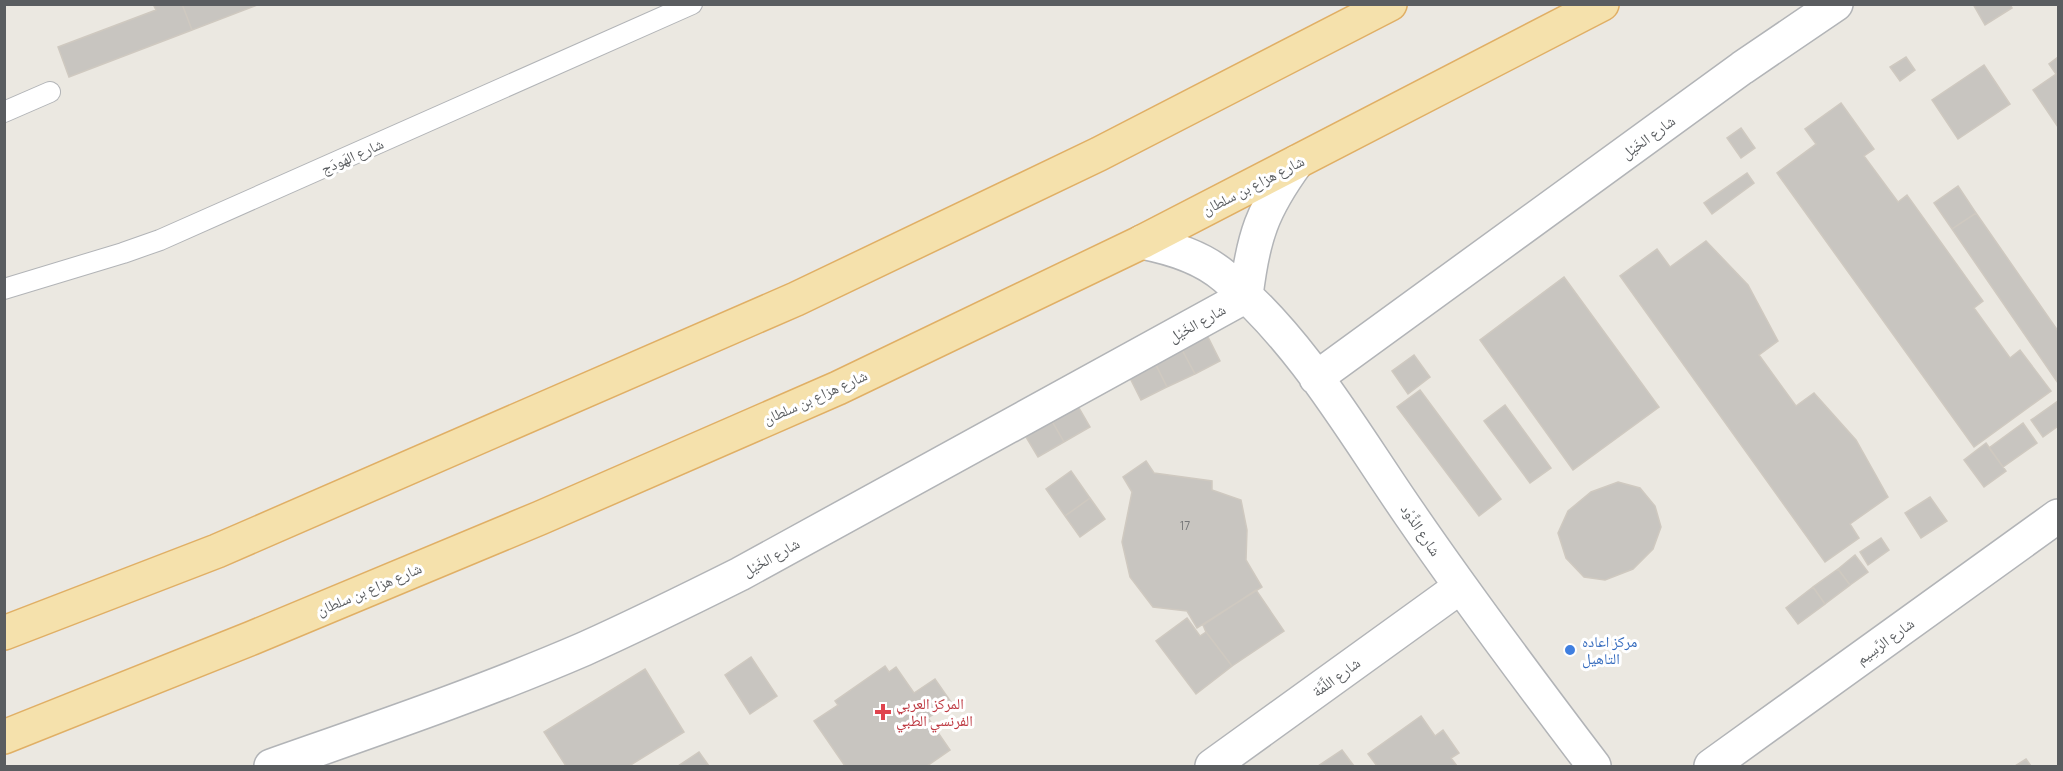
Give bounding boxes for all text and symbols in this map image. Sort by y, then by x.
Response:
street label: شارع الخَيْل [1617,110,1680,164]
street label: شارع الهَودَج [317,133,387,179]
street label: شارع هزاع بن سلطان [1198,150,1308,220]
street label: شارع الخَيْل [1165,299,1230,347]
street label: شارع هزاع بن سلطان [759,365,871,429]
street label: شارع الذَّوْد [1396,500,1446,560]
house number: 17 [1180,517,1190,534]
street label: شارع الخَيْل [739,533,804,581]
street label: شارع هزاع بن سلطان [313,557,425,621]
street label: شارع الرَّسِيم [1852,613,1919,669]
place label: مركز اعاده التاهيل [1582,631,1638,669]
marker: مركز اعاده التاهيل [1563,643,1577,657]
street label: شارع اللَّمَّة [1308,652,1364,702]
place label: المركز العربي الفرنسي الطبي [896,693,973,732]
marker: المركز العربي الفرنسي الطبي [874,703,892,721]

